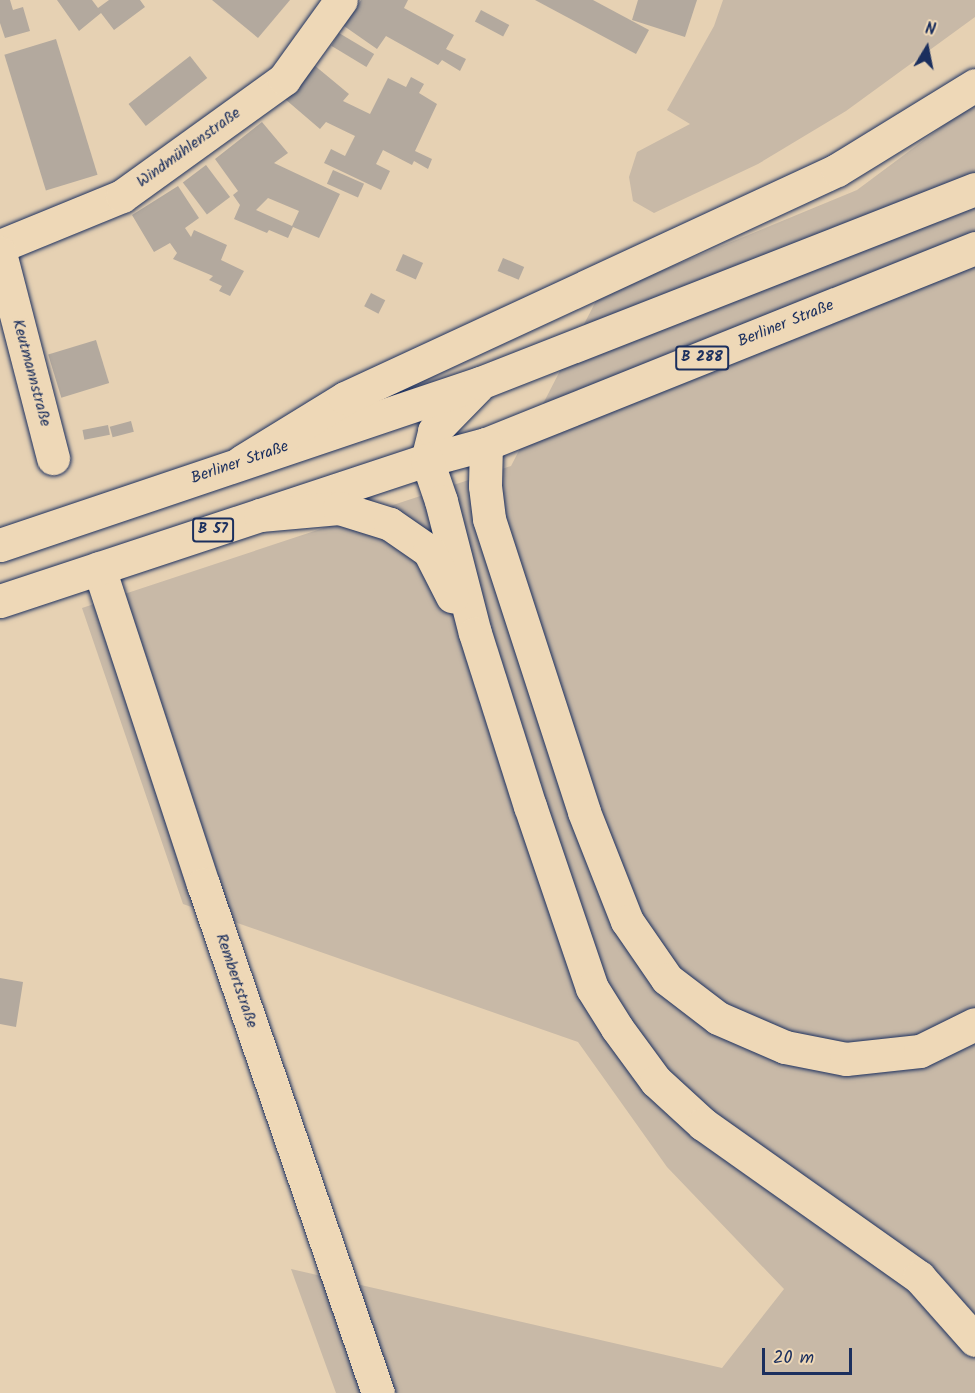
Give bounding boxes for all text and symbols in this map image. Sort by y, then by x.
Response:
text: N [923,17,937,43]
north arrow [897,18,957,78]
street label: Windmühlenstraße [133,104,245,192]
street label: Berliner Straße [735,296,837,352]
street label: Keutmannstraße [7,317,55,429]
road number: B 288 [675,346,729,370]
street label: Berliner Straße [189,437,291,489]
road number: B 57 [192,518,234,542]
street label: Rembertstraße [211,931,261,1031]
scale bar [765,1336,855,1374]
text: 20 m [773,1344,814,1373]

